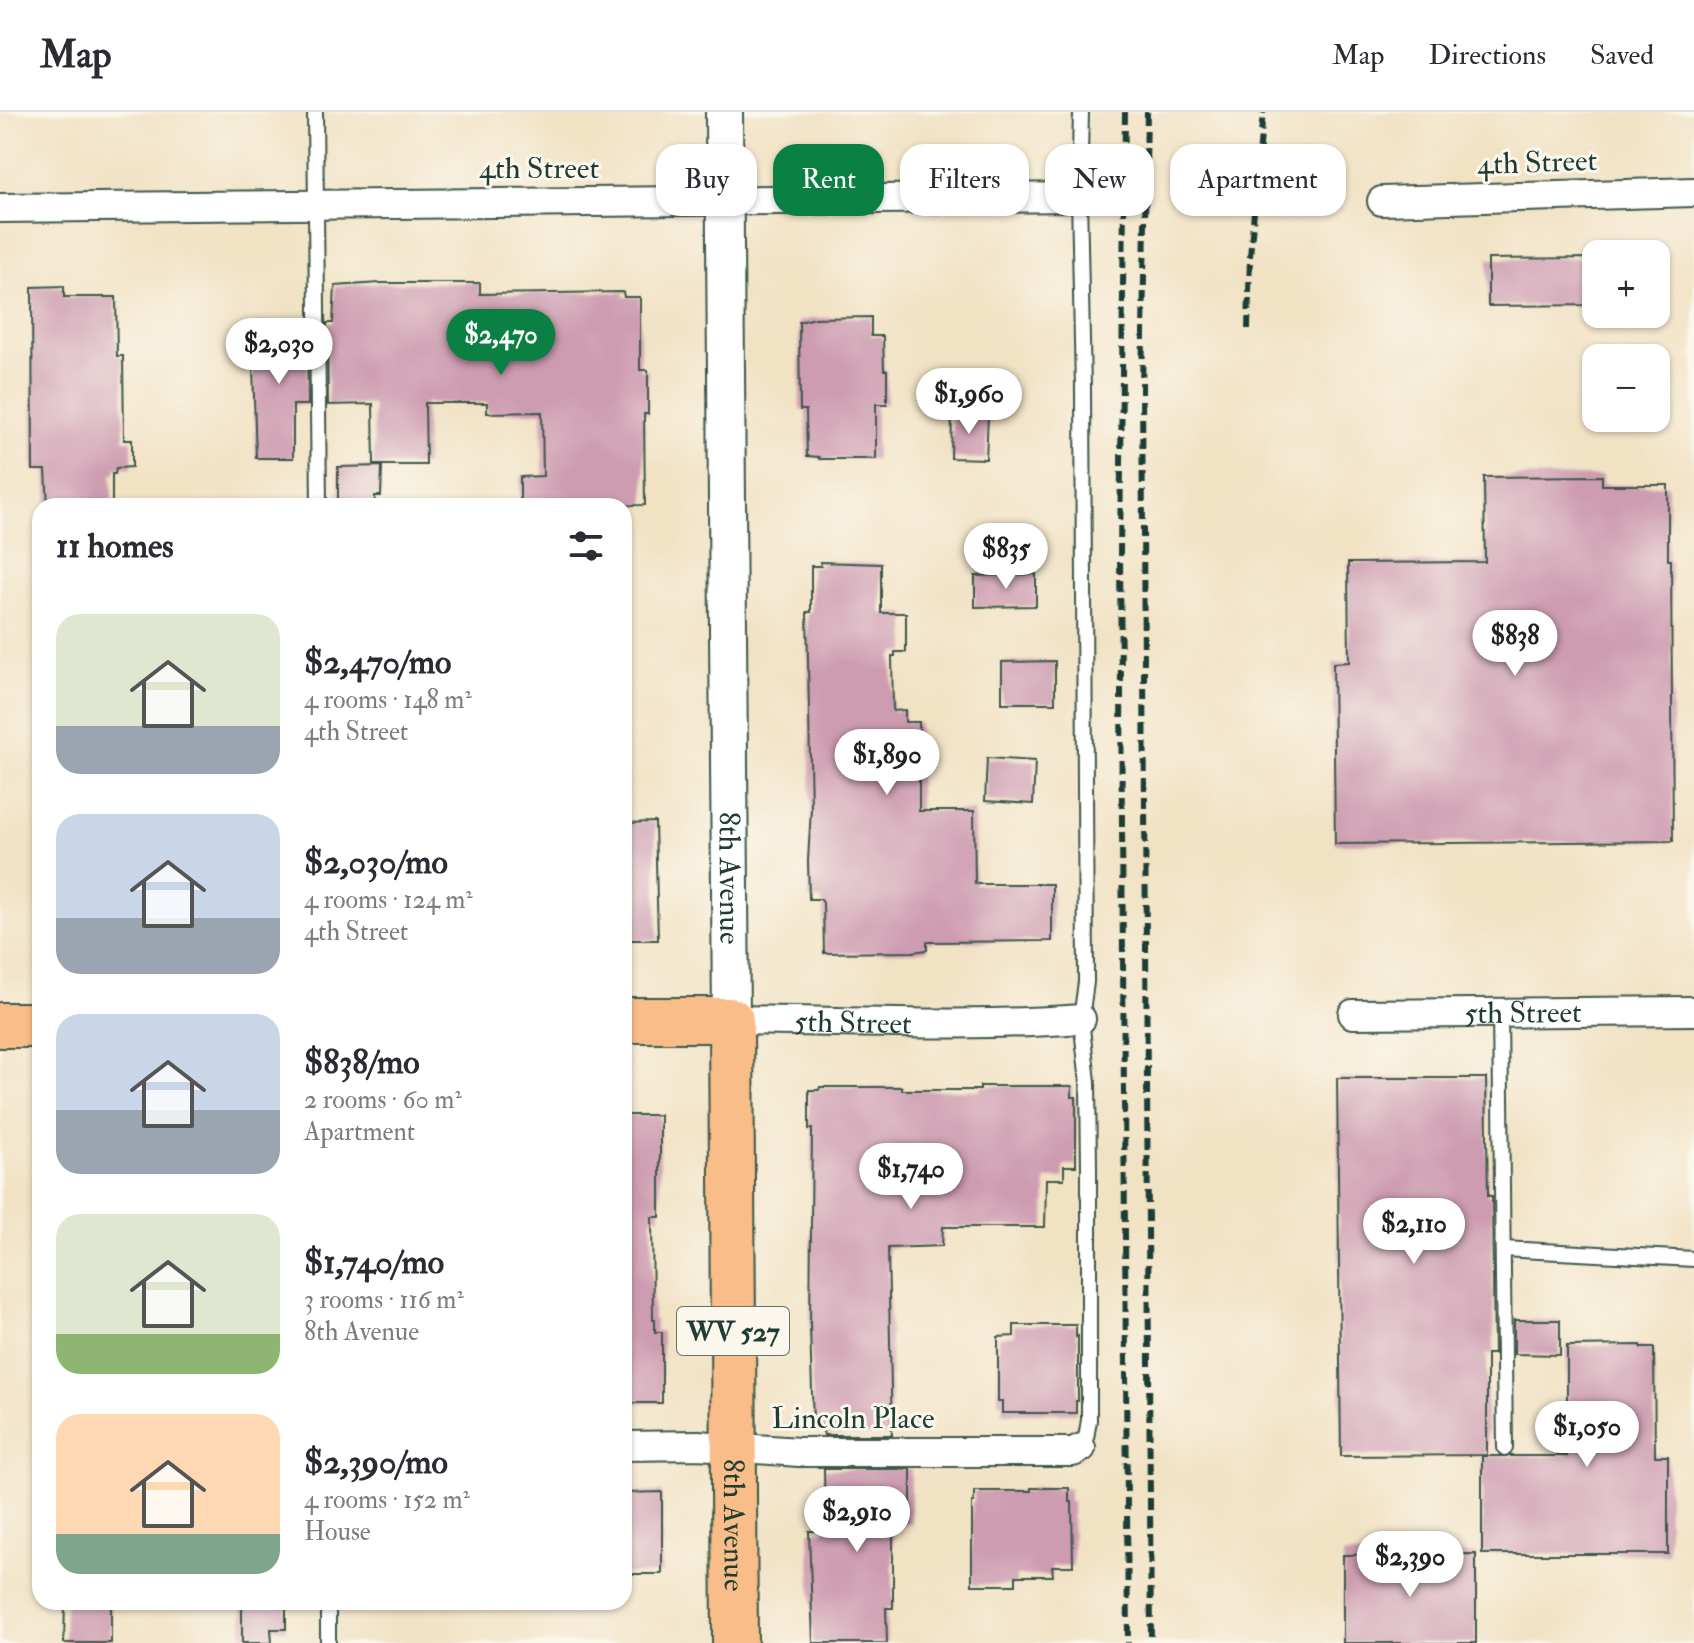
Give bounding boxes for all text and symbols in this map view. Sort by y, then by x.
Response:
text: Map [40,31,111,79]
text: Map [1332,38,1385,73]
text: Directions [1429,38,1546,73]
text: Saved [1590,38,1654,73]
street label: 4th Street [1476,142,1598,183]
chip: Buy [656,144,757,216]
chip: Rent [773,144,884,216]
chip: Filters [900,144,1029,216]
chip: New [1045,144,1154,216]
chip: Apartment [1170,144,1346,216]
street label: 4th Street [479,150,599,187]
map controls [1582,240,1670,432]
button: + [1582,240,1670,328]
pin: $2,470 [436,309,566,377]
pin: $2,030 [214,318,344,386]
text: $2,470 [464,319,538,351]
text: $2,030 [244,328,314,360]
button: − [1582,344,1670,432]
pin: $1,960 [904,368,1034,436]
text: $1,960 [934,378,1004,410]
pin: $835 [959,523,1053,591]
icon: filters [564,524,608,568]
text: 11 homes [56,525,174,568]
text: $835 [982,533,1030,565]
pin: $838 [1468,610,1562,678]
text: $838 [1490,620,1540,652]
text: $2,470/mo [304,641,451,684]
icon: home [120,646,216,742]
text: 4 rooms · 148 m² [304,684,472,716]
text: 4th Street [304,716,408,748]
pin: $1,890 [822,729,952,797]
text: $1,890 [852,739,922,771]
street label: 8th Avenue [710,811,748,945]
text: $2,030/mo [304,841,448,884]
icon: home [120,846,216,942]
text: 4 rooms · 124 m² [304,884,473,916]
text: 4th Street [304,916,408,948]
street label: 5th Street [1464,994,1582,1032]
street label: 5th Street [794,1003,912,1042]
text: $838/mo [304,1041,420,1084]
icon: home [120,1046,216,1142]
text: 2 rooms · 60 m² [304,1084,462,1116]
text: Apartment [304,1116,415,1148]
pin: $1,740 [846,1143,976,1211]
text: $1,740 [877,1153,945,1185]
pin: $2,110 [1349,1198,1479,1266]
text: $2,110 [1381,1208,1447,1240]
text: $1,740/mo [304,1241,444,1284]
icon: home [120,1246,216,1342]
text: 3 rooms · 116 m² [304,1284,464,1316]
road number: WV 527 [677,1307,789,1355]
text: 8th Avenue [304,1316,419,1348]
street label: Lincoln Place [771,1400,935,1437]
pin: $1,050 [1522,1401,1652,1469]
text: $1,050 [1553,1411,1621,1443]
text: $2,390/mo [304,1441,448,1484]
icon: home [120,1446,216,1542]
street label: 8th Avenue [715,1458,753,1591]
text: 4 rooms · 152 m² [304,1484,470,1516]
pin: $2,910 [792,1486,922,1554]
text: $2,910 [822,1496,892,1528]
text: House [304,1516,371,1548]
pin: $2,390 [1345,1531,1475,1599]
text: $2,390 [1375,1541,1445,1573]

